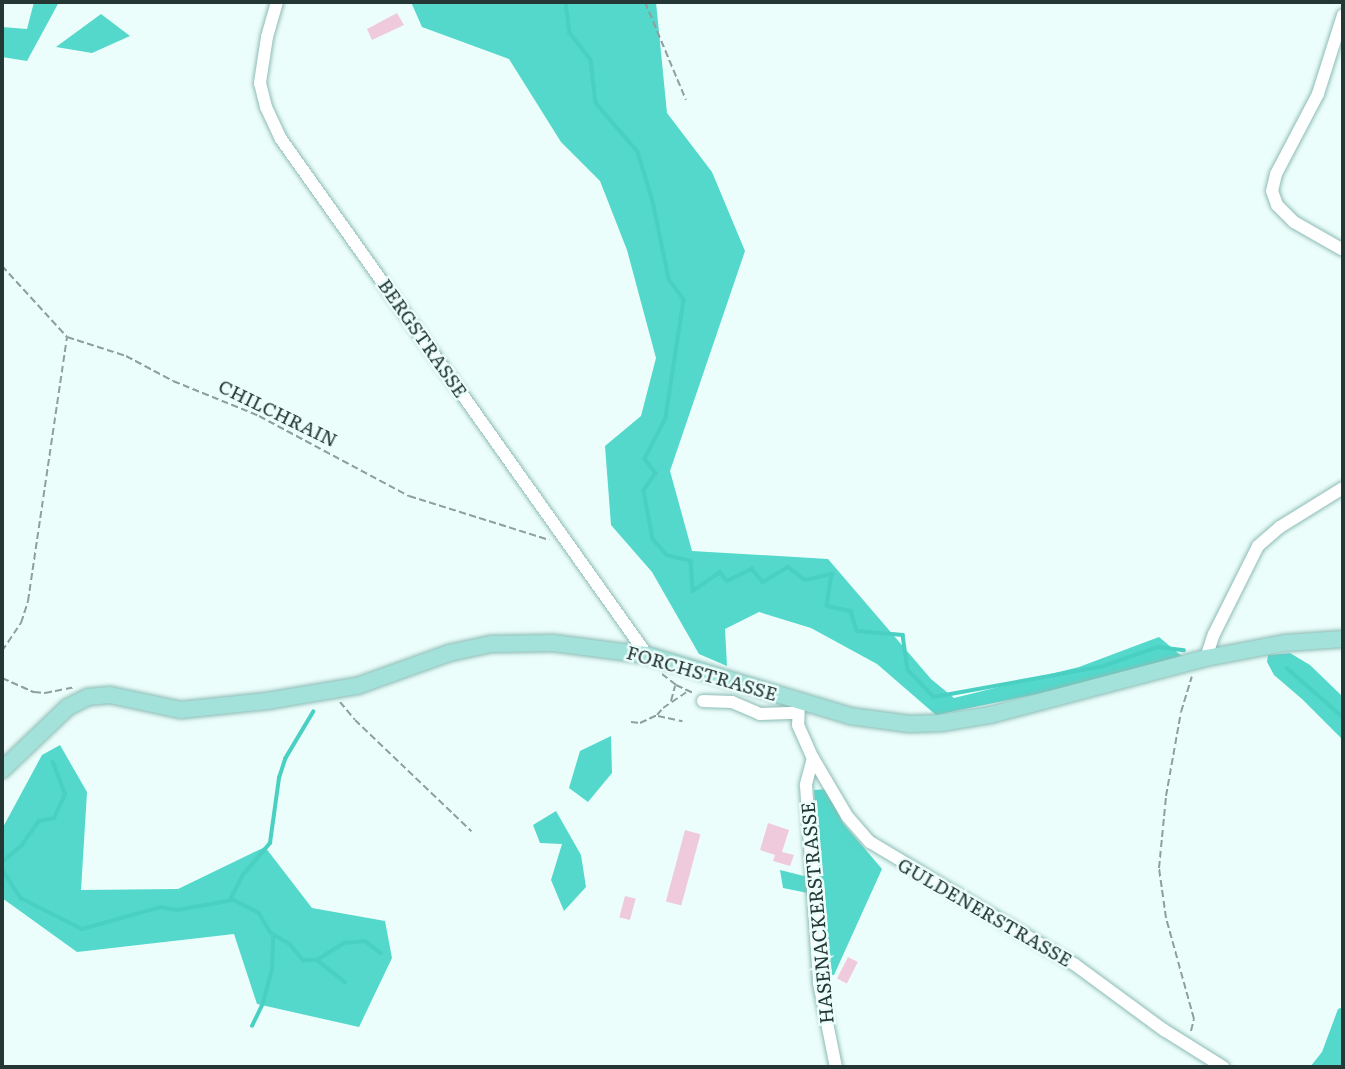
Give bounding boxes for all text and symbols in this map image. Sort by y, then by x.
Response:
street label: BERGSTRASSE [374,274,472,402]
street label: CHILCHRAIN [215,374,341,452]
street label: FORCHSTRASSE [624,641,780,705]
street label: HASENACKERSTRASSE [796,801,838,1025]
street label: GULDENERSTRASSE [894,853,1076,971]

